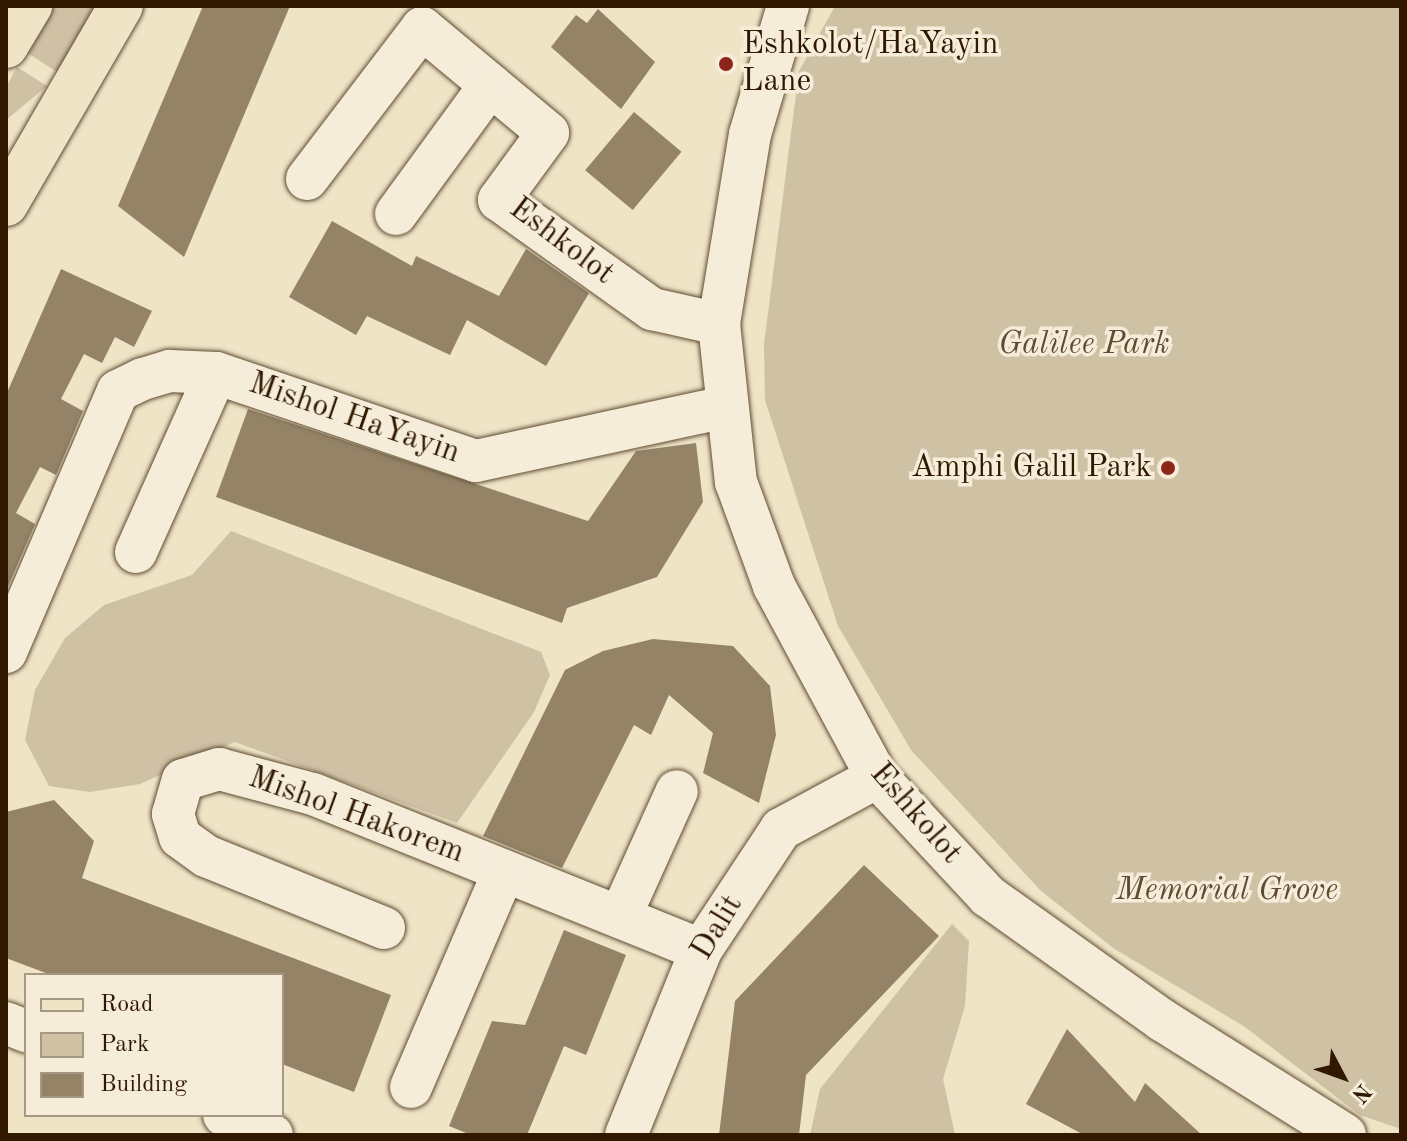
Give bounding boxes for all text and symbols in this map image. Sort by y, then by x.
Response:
place label: Eshkolot/HaYayin Lane [742,27,998,102]
marker: Eshkolot/HaYayin Lane [717,55,735,73]
street label: Eshkolot [501,190,621,294]
park label: Galilee Park [998,326,1170,364]
street label: Mishol HaYayin [243,365,465,473]
place label: Amphi Galil Park [911,449,1152,487]
marker: Amphi Galil Park [1159,459,1177,477]
street label: Eshkolot [861,756,969,872]
street label: Mishol Hakorem [243,759,469,873]
park label: Memorial Grove [1116,872,1338,910]
street label: Dalit [684,888,752,968]
legend [24,973,284,1117]
text: Road [100,993,153,1017]
text: Park [100,1033,149,1057]
north arrow [1303,1037,1383,1117]
text: Building [100,1073,187,1097]
text: N [1347,1079,1375,1106]

